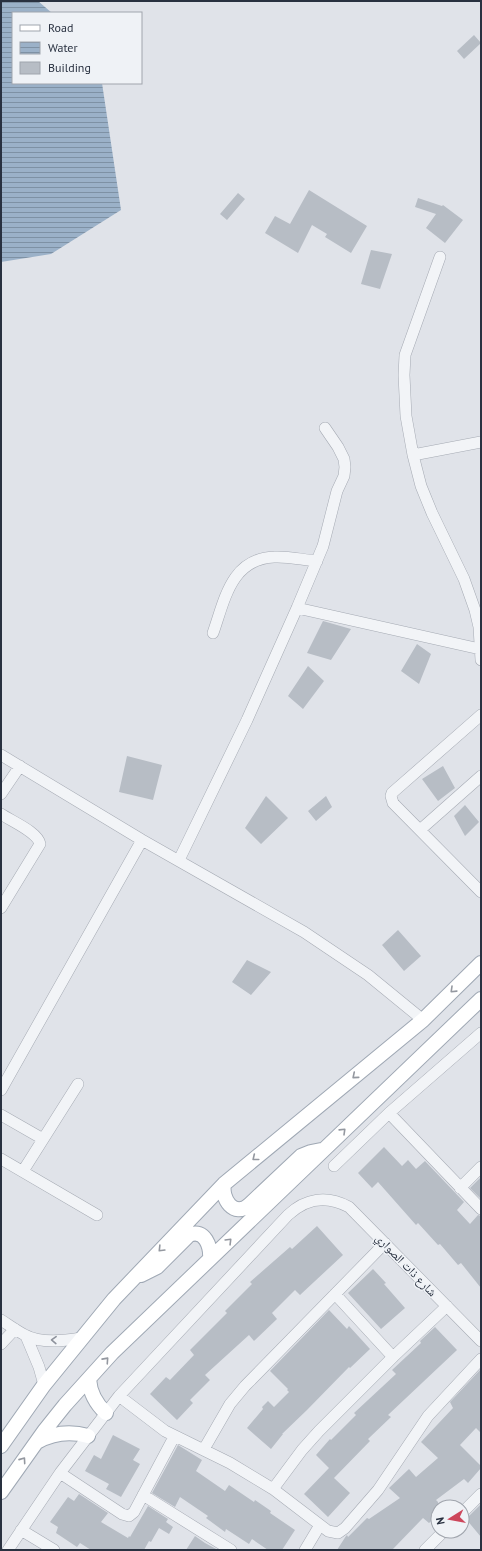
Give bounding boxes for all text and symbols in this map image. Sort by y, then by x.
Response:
legend [12,12,142,84]
text: Road [48,20,73,35]
text: Water [48,40,78,55]
text: Building [48,60,91,75]
one-way arrow [450,986,458,993]
one-way arrow [353,1072,360,1079]
one-way arrow [338,1128,346,1136]
one-way arrow [252,1154,259,1161]
street label: شارع ذات الصواري [370,1230,440,1301]
one-way arrow [224,1238,232,1246]
one-way arrow [159,1244,166,1252]
one-way arrow [51,1336,57,1345]
one-way arrow [101,1357,109,1365]
one-way arrow [18,1458,25,1465]
north arrow [430,1499,470,1539]
text: N [433,1516,448,1526]

